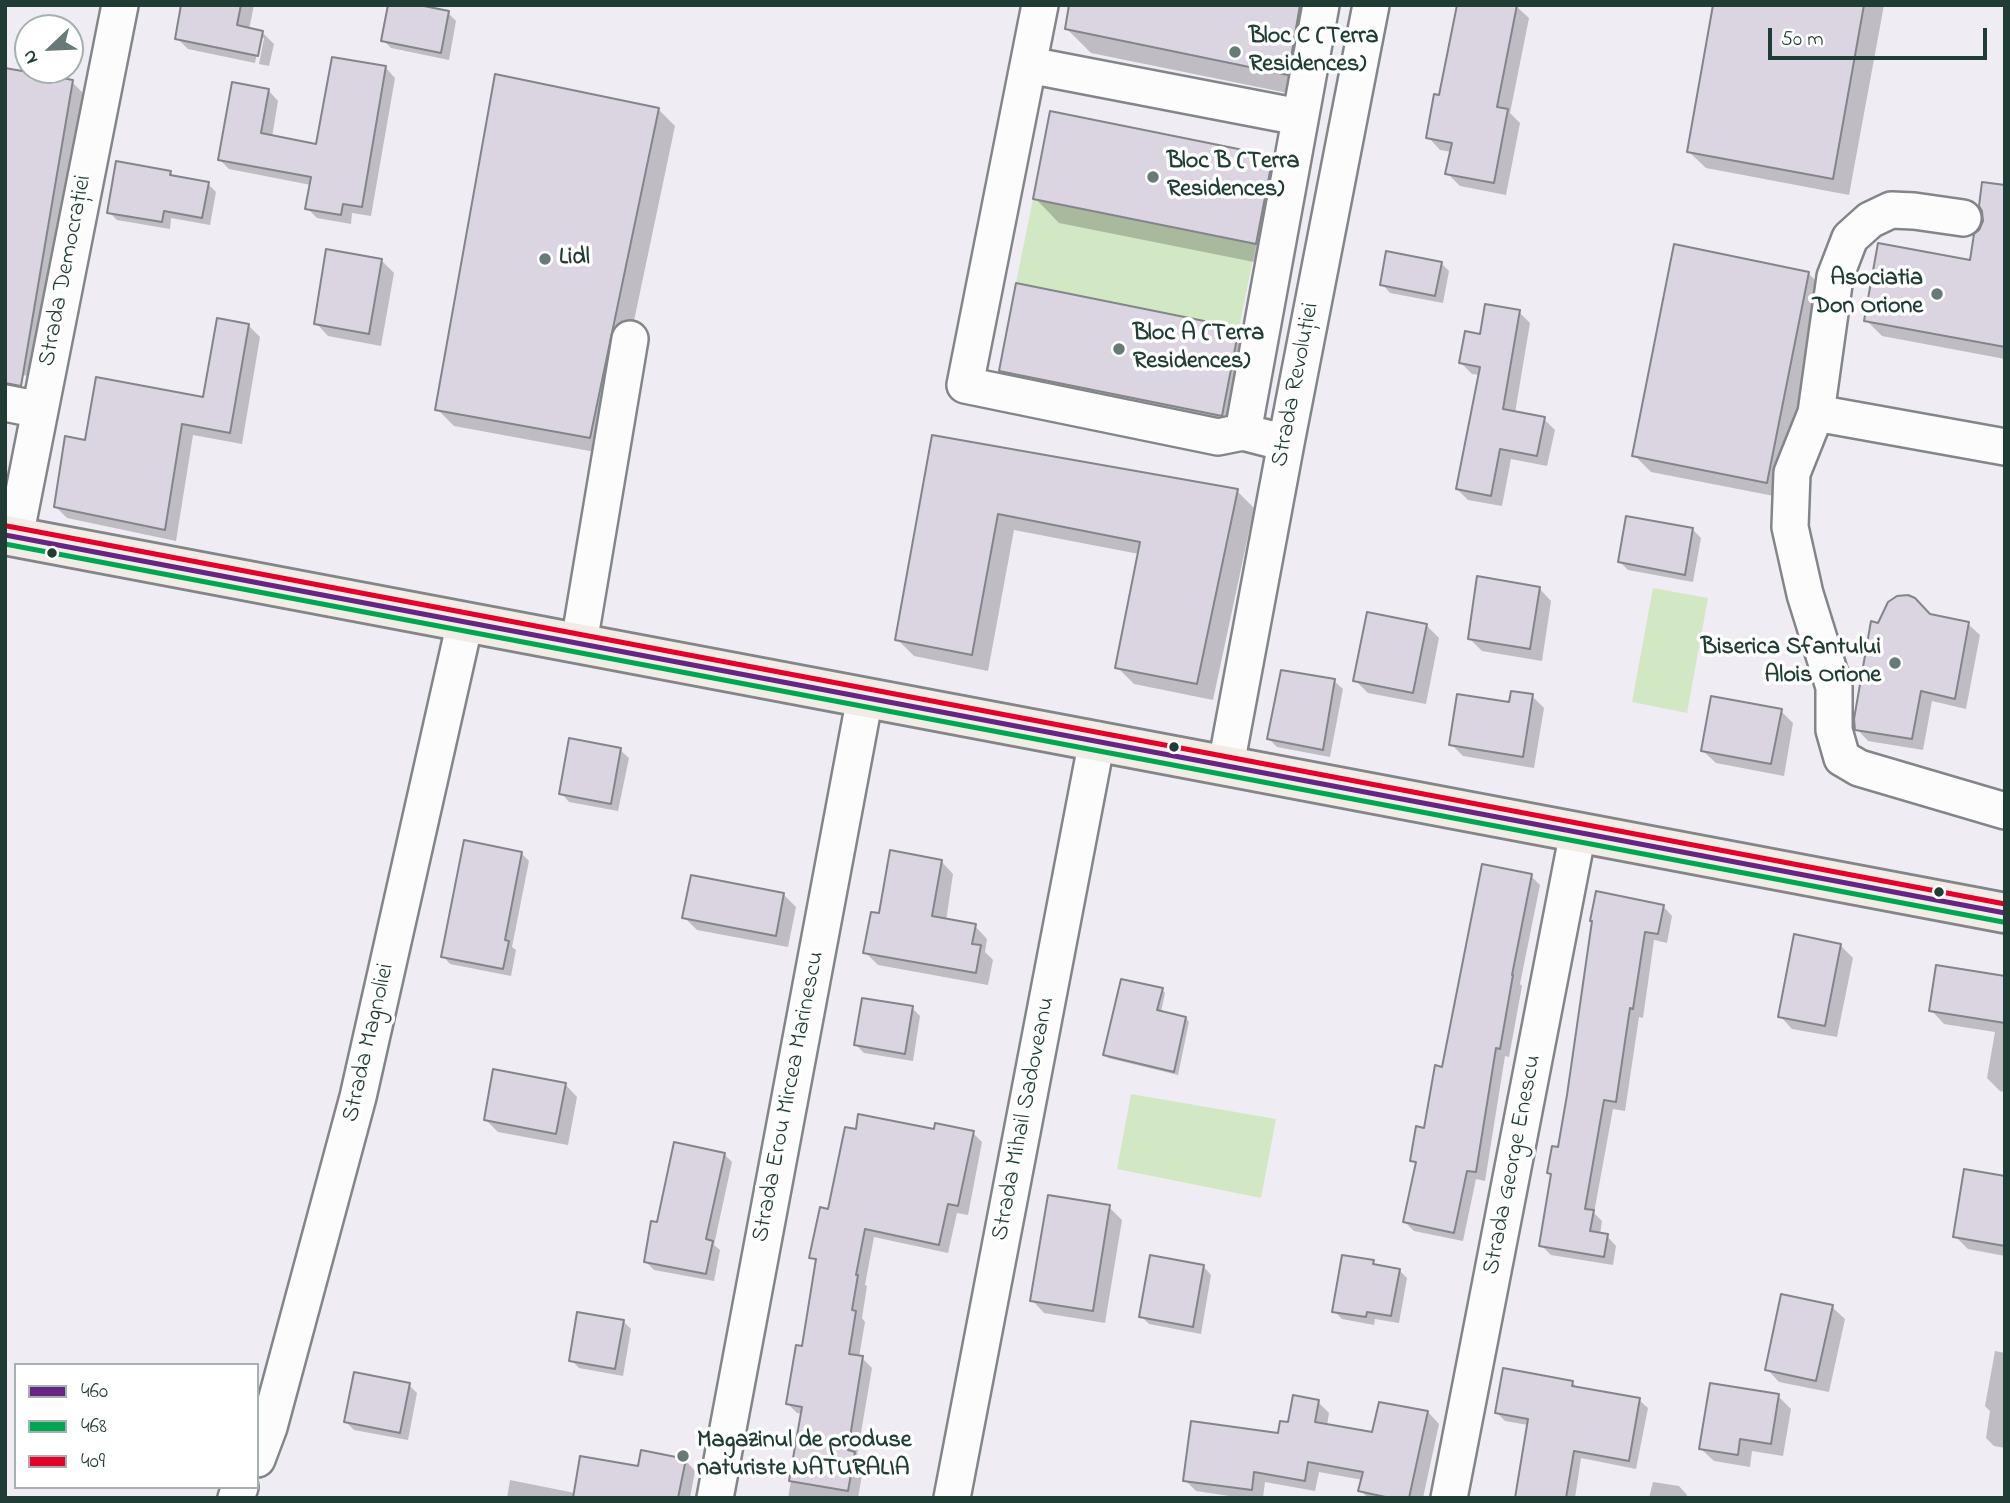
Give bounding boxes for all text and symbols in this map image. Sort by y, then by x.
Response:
north arrow [14,14,84,84]
scale bar [1772,14,1991,58]
place label: Bloc C (Terra Residences) [1249,24,1379,80]
text: 50 m [1781,25,1824,55]
marker: Bloc C (Terra Residences) [1227,44,1243,60]
text: N [16,45,46,68]
place label: Bloc B (Terra Residences) [1167,149,1300,205]
marker: Bloc B (Terra Residences) [1145,169,1161,185]
street label: Strada Democrației [34,173,100,369]
place label: Lidl [559,245,590,273]
marker: Lidl [537,251,553,267]
place label: Asociatia Don Orione [1812,266,1923,322]
marker: Asociatia Don Orione [1929,286,1945,302]
street label: Strada Revoluției [1267,301,1327,469]
place label: Bloc A (Terra Residences) [1133,321,1264,377]
marker: Bloc A (Terra Residences) [1111,341,1127,357]
unlabelled marker [45,546,59,560]
place label: Biserica Sfantului Alois Orione [1701,635,1881,691]
marker: Biserica Sfantului Alois Orione [1887,655,1903,671]
unlabelled marker [1167,740,1181,754]
unlabelled marker [1932,885,1946,899]
street label: Strada Erou Mircea Marinescu [748,949,832,1245]
street label: Strada Magnoliei [338,961,402,1125]
street label: Strada Mihail Sadoveanu [987,995,1063,1243]
street label: Strada George Enescu [1479,1053,1549,1277]
legend [14,1363,259,1489]
text: 460 [81,1377,108,1407]
text: 468 [81,1412,107,1442]
place label: Magazinul de produse naturiste NATURALIA [697,1428,912,1484]
text: 409 [81,1447,105,1477]
marker: Magazinul de produse naturiste NATURALIA [675,1448,691,1464]

